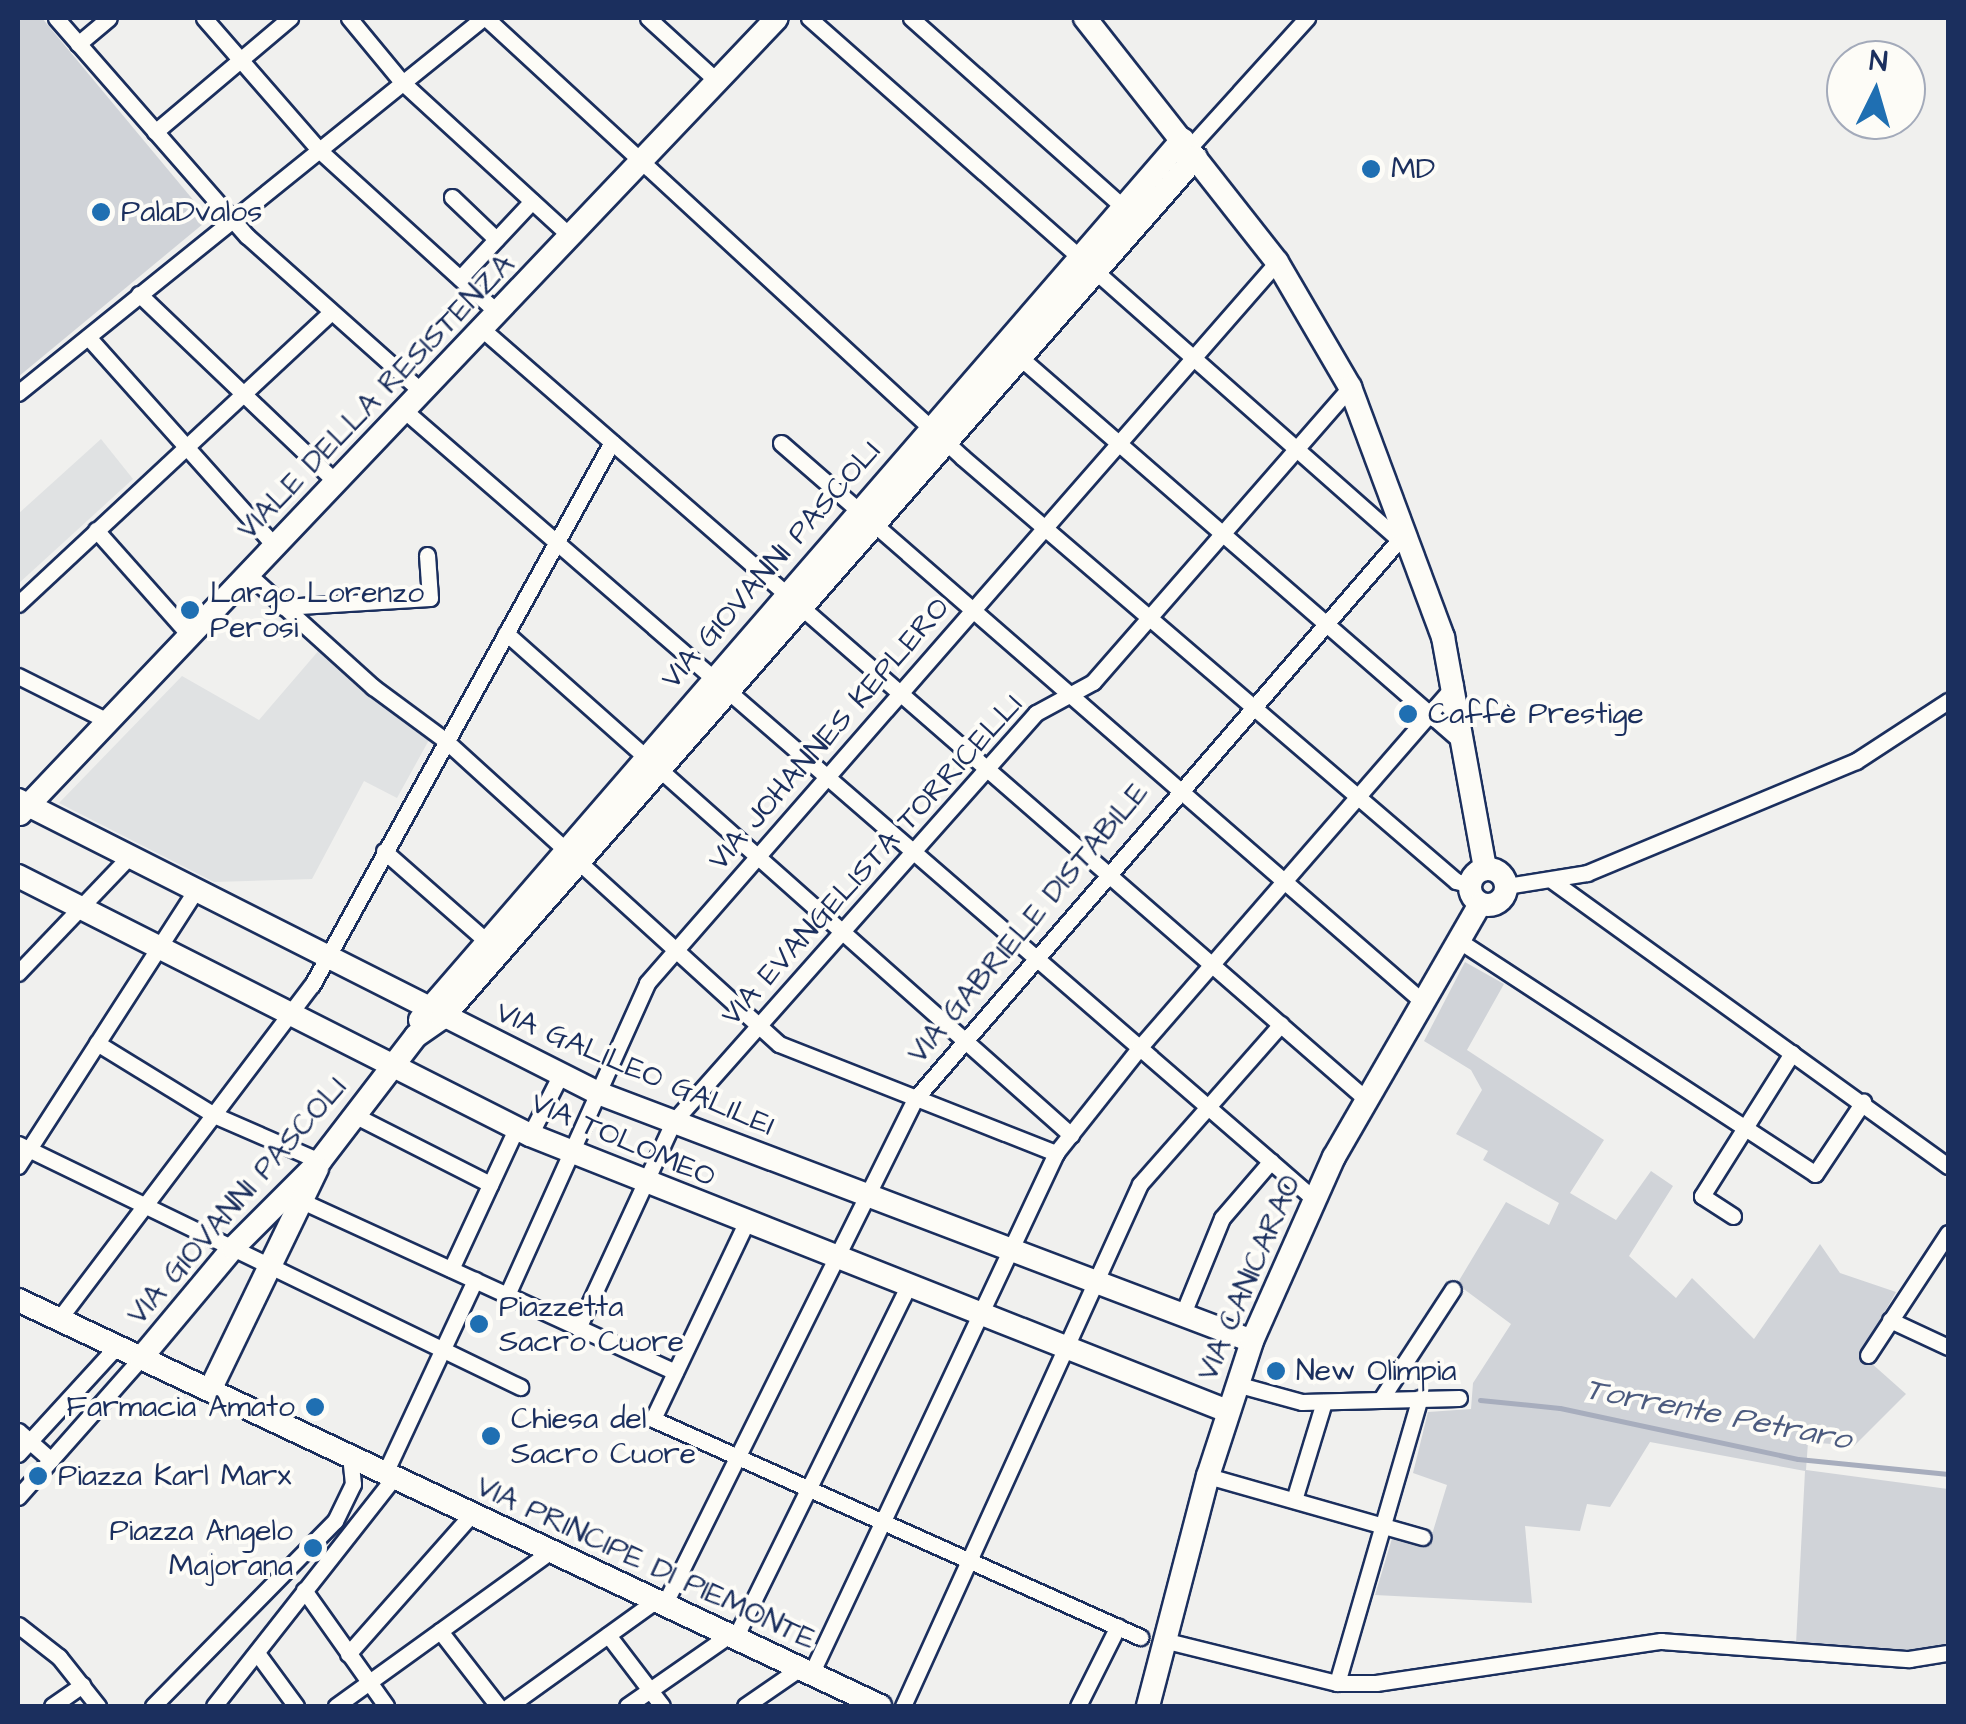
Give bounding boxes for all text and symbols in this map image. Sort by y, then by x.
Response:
north arrow [1826,40,1926,140]
text: N [1868,41,1889,82]
place label: MD [1391,151,1435,187]
marker: MD [1360,158,1382,180]
place label: PalaDvalos [121,194,262,230]
marker: PalaDvalos [90,201,112,223]
street label: VIALE DELLA RESISTENZA [230,247,522,547]
street label: VIA GIOVANNI PASCOLI [654,434,888,696]
place label: Largo Lorenzo Perosi [210,575,424,646]
street label: VIA JOHANNES KEPLERO [701,590,957,878]
marker: Largo Lorenzo Perosi [179,599,201,621]
street label: VIA EVANGELISTA TORRICELLI [714,687,1030,1033]
place label: Caffè Prestige [1428,696,1644,732]
marker: Caffè Prestige [1397,703,1419,725]
street label: VIA GABRIELE DISTABILE [900,775,1156,1071]
street label: VIA GALILEO GALILEI [490,994,780,1144]
street label: VIA GIOVANNI PASCOLI [120,1070,354,1332]
street label: VIA TOLOMEO [525,1085,721,1195]
street label: VIA CANICARAO [1190,1170,1308,1386]
place label: Piazzetta Sacro Cuore [499,1289,684,1360]
marker: Piazzetta Sacro Cuore [468,1313,490,1335]
place label: New Olimpia [1296,1353,1457,1389]
marker: New Olimpia [1265,1360,1287,1382]
water label: Torrente Petraro [1582,1370,1854,1460]
place label: Farmacia Amato [66,1389,295,1425]
marker: Farmacia Amato [304,1396,326,1418]
place label: Chiesa del Sacro Cuore [511,1401,696,1472]
marker: Chiesa del Sacro Cuore [480,1425,502,1447]
place label: Piazza Karl Marx [58,1458,291,1494]
marker: Piazza Karl Marx [27,1465,49,1487]
street label: VIA PRINCIPE DI PIEMONTE [470,1468,822,1658]
place label: Piazza Angelo Majorana [110,1513,293,1584]
marker: Piazza Angelo Majorana [302,1537,324,1559]

